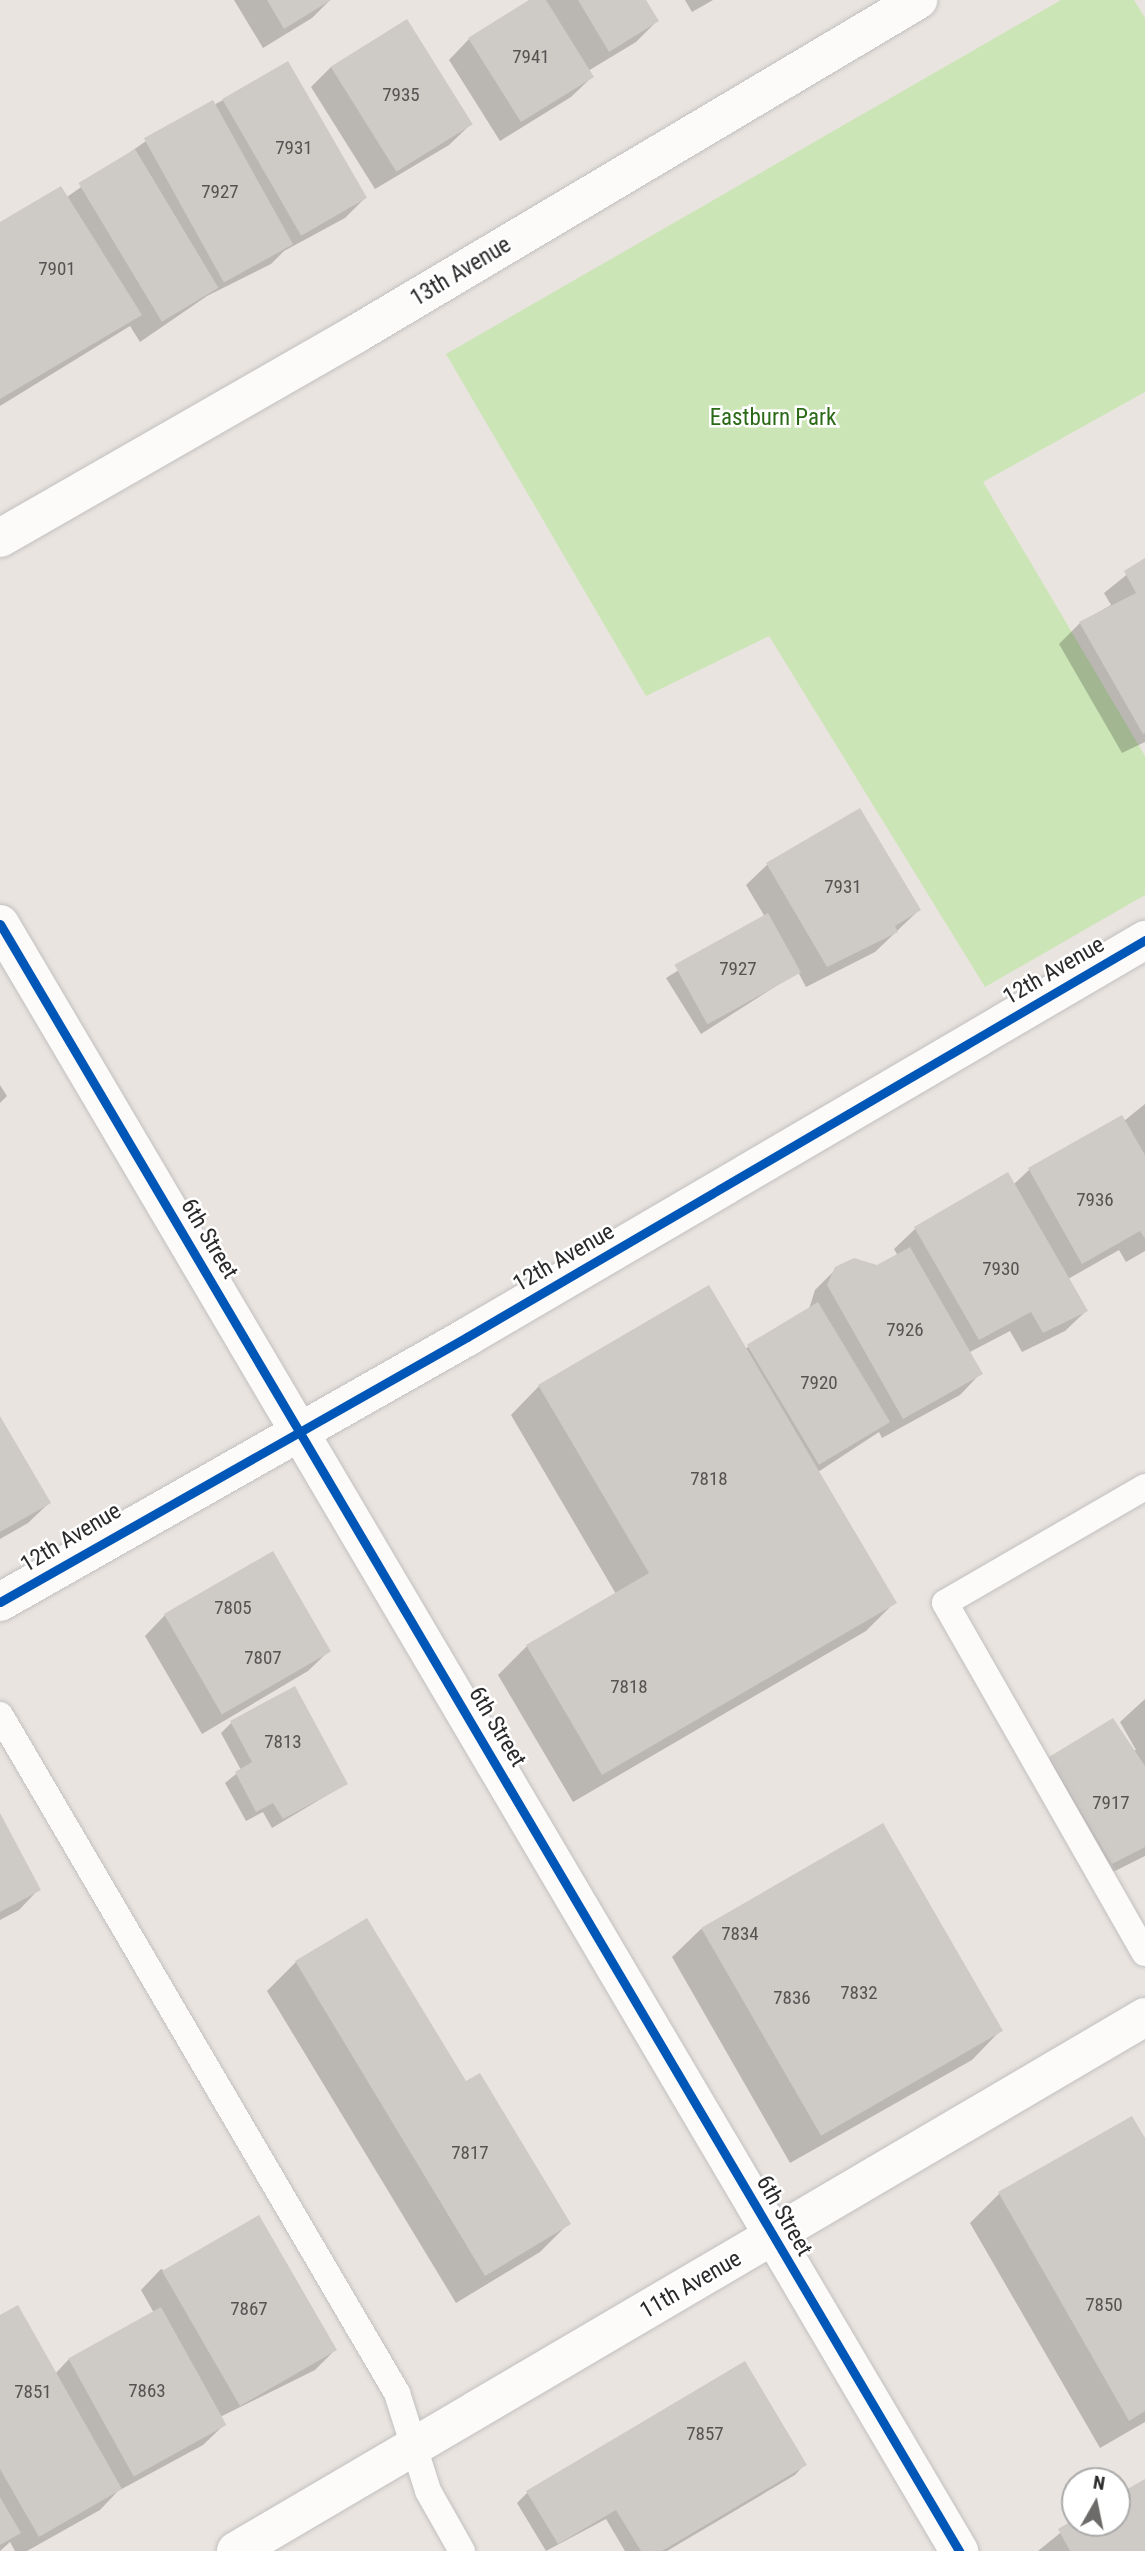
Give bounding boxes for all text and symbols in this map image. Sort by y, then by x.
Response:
house number: 7941 [512,46,550,68]
house number: 7935 [382,84,420,106]
house number: 7931 [275,137,313,159]
house number: 7927 [201,181,239,203]
street label: 13th Avenue [406,231,516,313]
house number: 7901 [38,258,76,280]
park label: Eastburn Park [710,404,836,432]
house number: 7931 [824,876,862,898]
street label: 12th Avenue [999,931,1109,1011]
house number: 7927 [719,958,757,980]
house number: 7936 [1076,1189,1114,1211]
street label: 6th Street [174,1194,244,1284]
street label: 12th Avenue [509,1218,619,1298]
house number: 7930 [982,1258,1020,1280]
house number: 7926 [886,1319,924,1341]
house number: 7920 [800,1372,838,1394]
house number: 7818 [690,1468,728,1490]
street label: 12th Avenue [16,1497,126,1579]
house number: 7805 [214,1597,252,1619]
house number: 7807 [244,1647,282,1669]
house number: 7818 [610,1676,648,1698]
street label: 6th Street [462,1682,532,1772]
house number: 7813 [264,1731,302,1753]
house number: 7917 [1092,1792,1130,1814]
house number: 7834 [721,1923,759,1945]
house number: 7832 [840,1982,878,2004]
house number: 7836 [773,1987,811,2009]
house number: 7817 [451,2142,489,2164]
street label: 6th Street [750,2171,818,2261]
street label: 11th Avenue [636,2245,746,2325]
house number: 7850 [1085,2294,1123,2316]
house number: 7867 [230,2298,268,2320]
house number: 7863 [128,2380,166,2402]
house number: 7851 [14,2381,52,2403]
house number: 7857 [686,2423,724,2445]
north arrow [1061,2467,1131,2537]
text: N [1091,2470,1107,2495]

